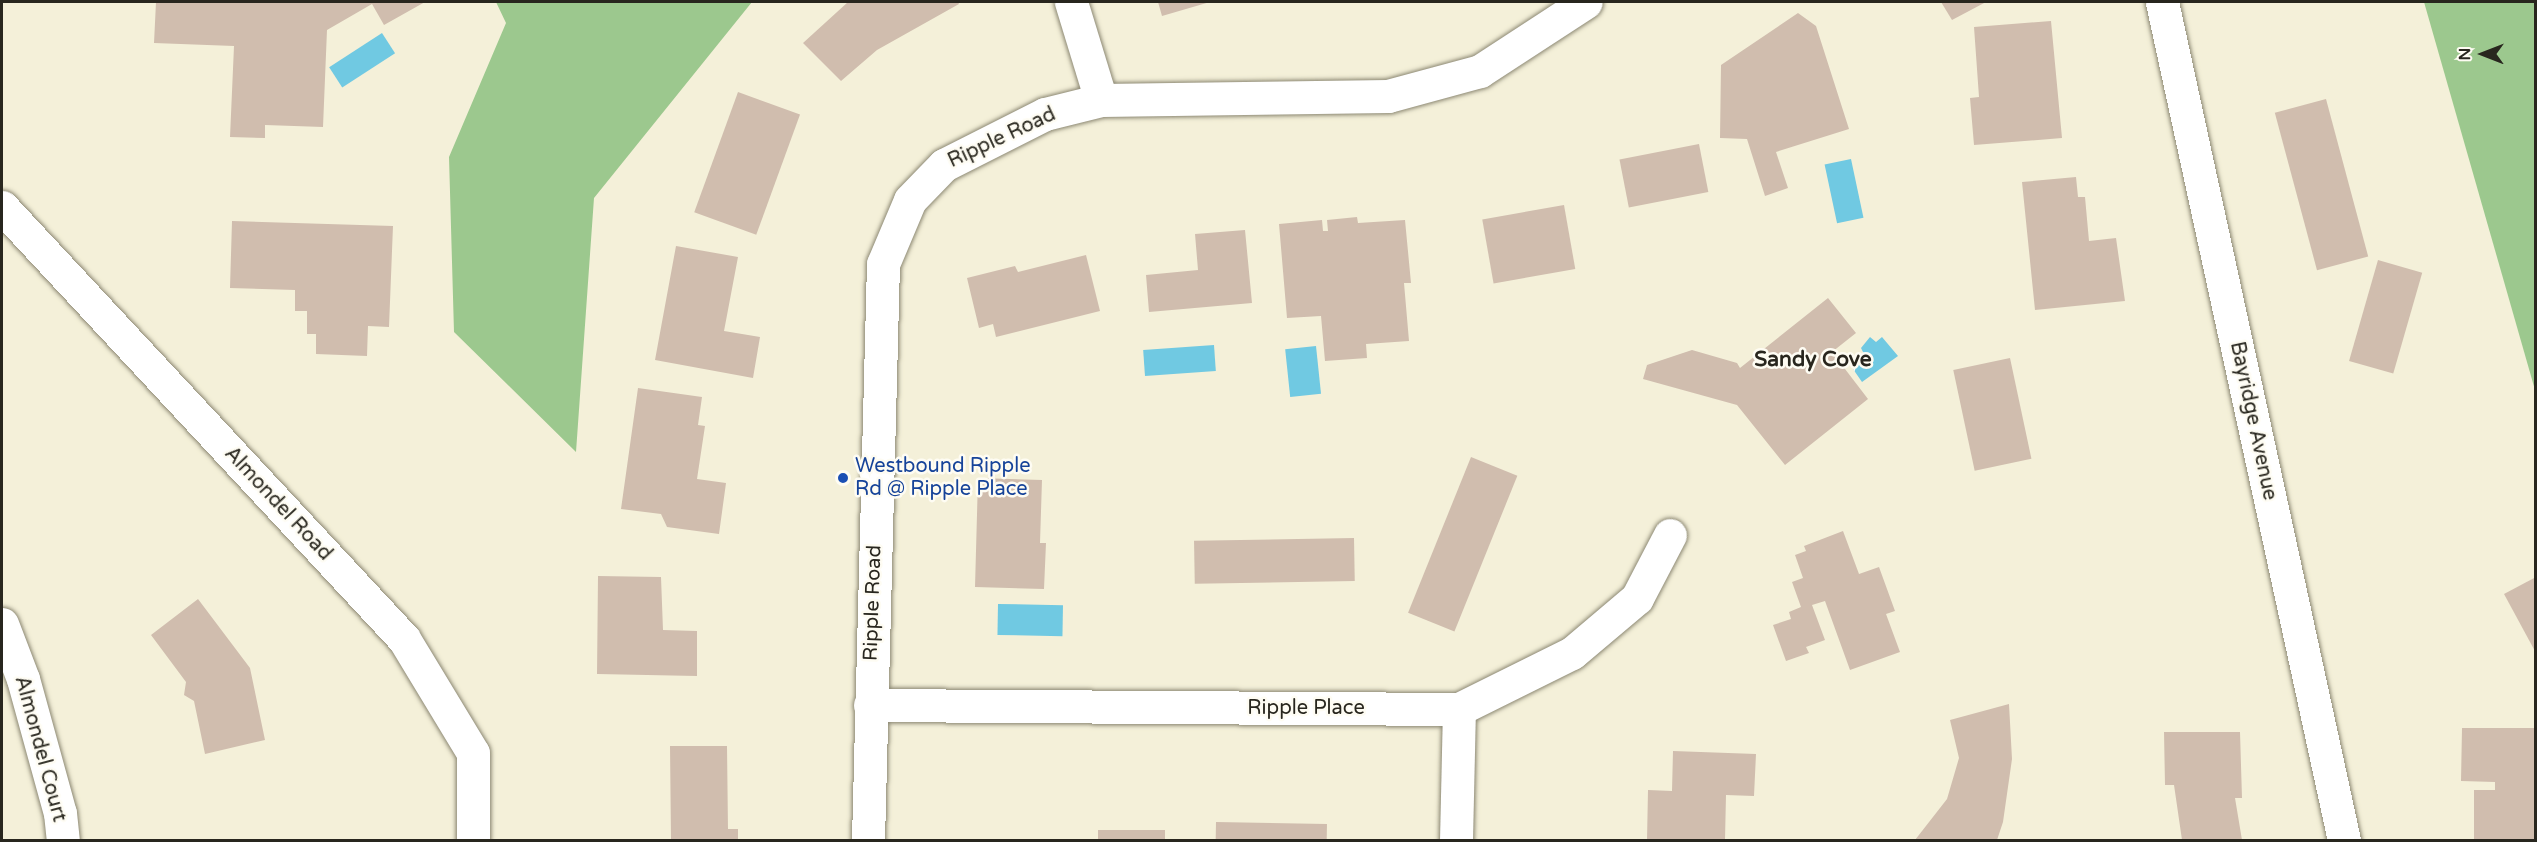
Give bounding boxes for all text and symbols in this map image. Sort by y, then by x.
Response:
north arrow [2453,24,2513,84]
text: N [2455,48,2475,60]
street label: Ripple Road [944,103,1060,173]
street label: Bayridge Avenue [2224,339,2282,503]
district label: Sandy Cove [1754,347,1872,373]
street label: Almondel Road [219,442,337,566]
place label: Westbound Ripple Rd @ Ripple Place [855,454,1031,501]
marker: Westbound Ripple Rd @ Ripple Place [836,471,850,485]
street label: Ripple Road [859,545,887,661]
street label: Almondel Court [9,674,71,824]
street label: Ripple Place [1247,696,1365,720]

